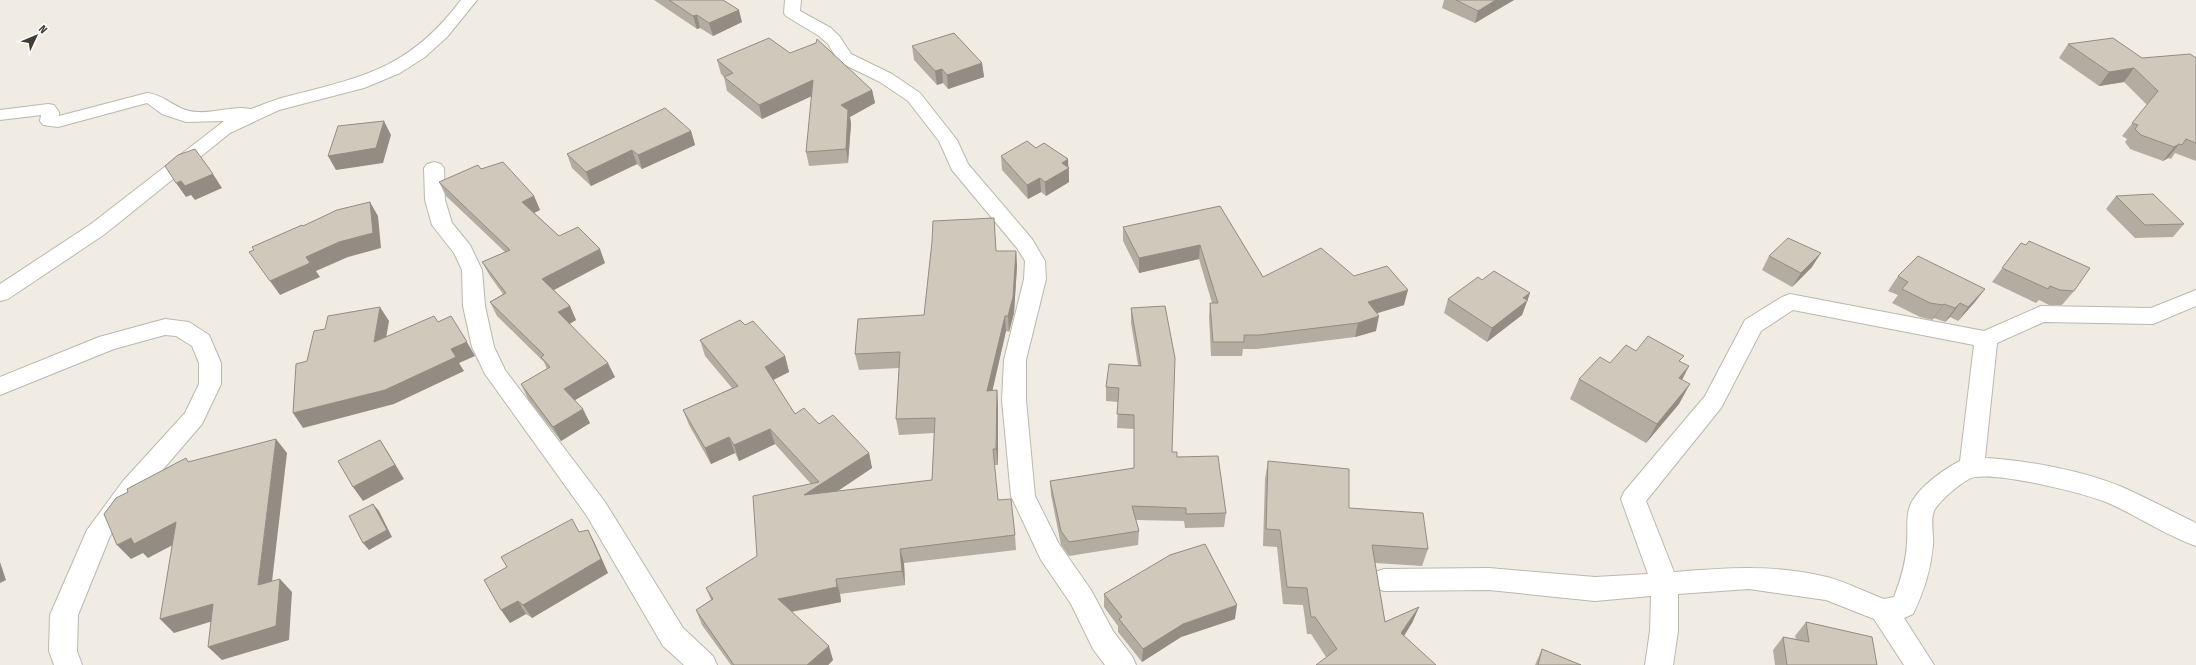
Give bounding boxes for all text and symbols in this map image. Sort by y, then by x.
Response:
north arrow [16,16,56,56]
text: N [36,23,50,36]

